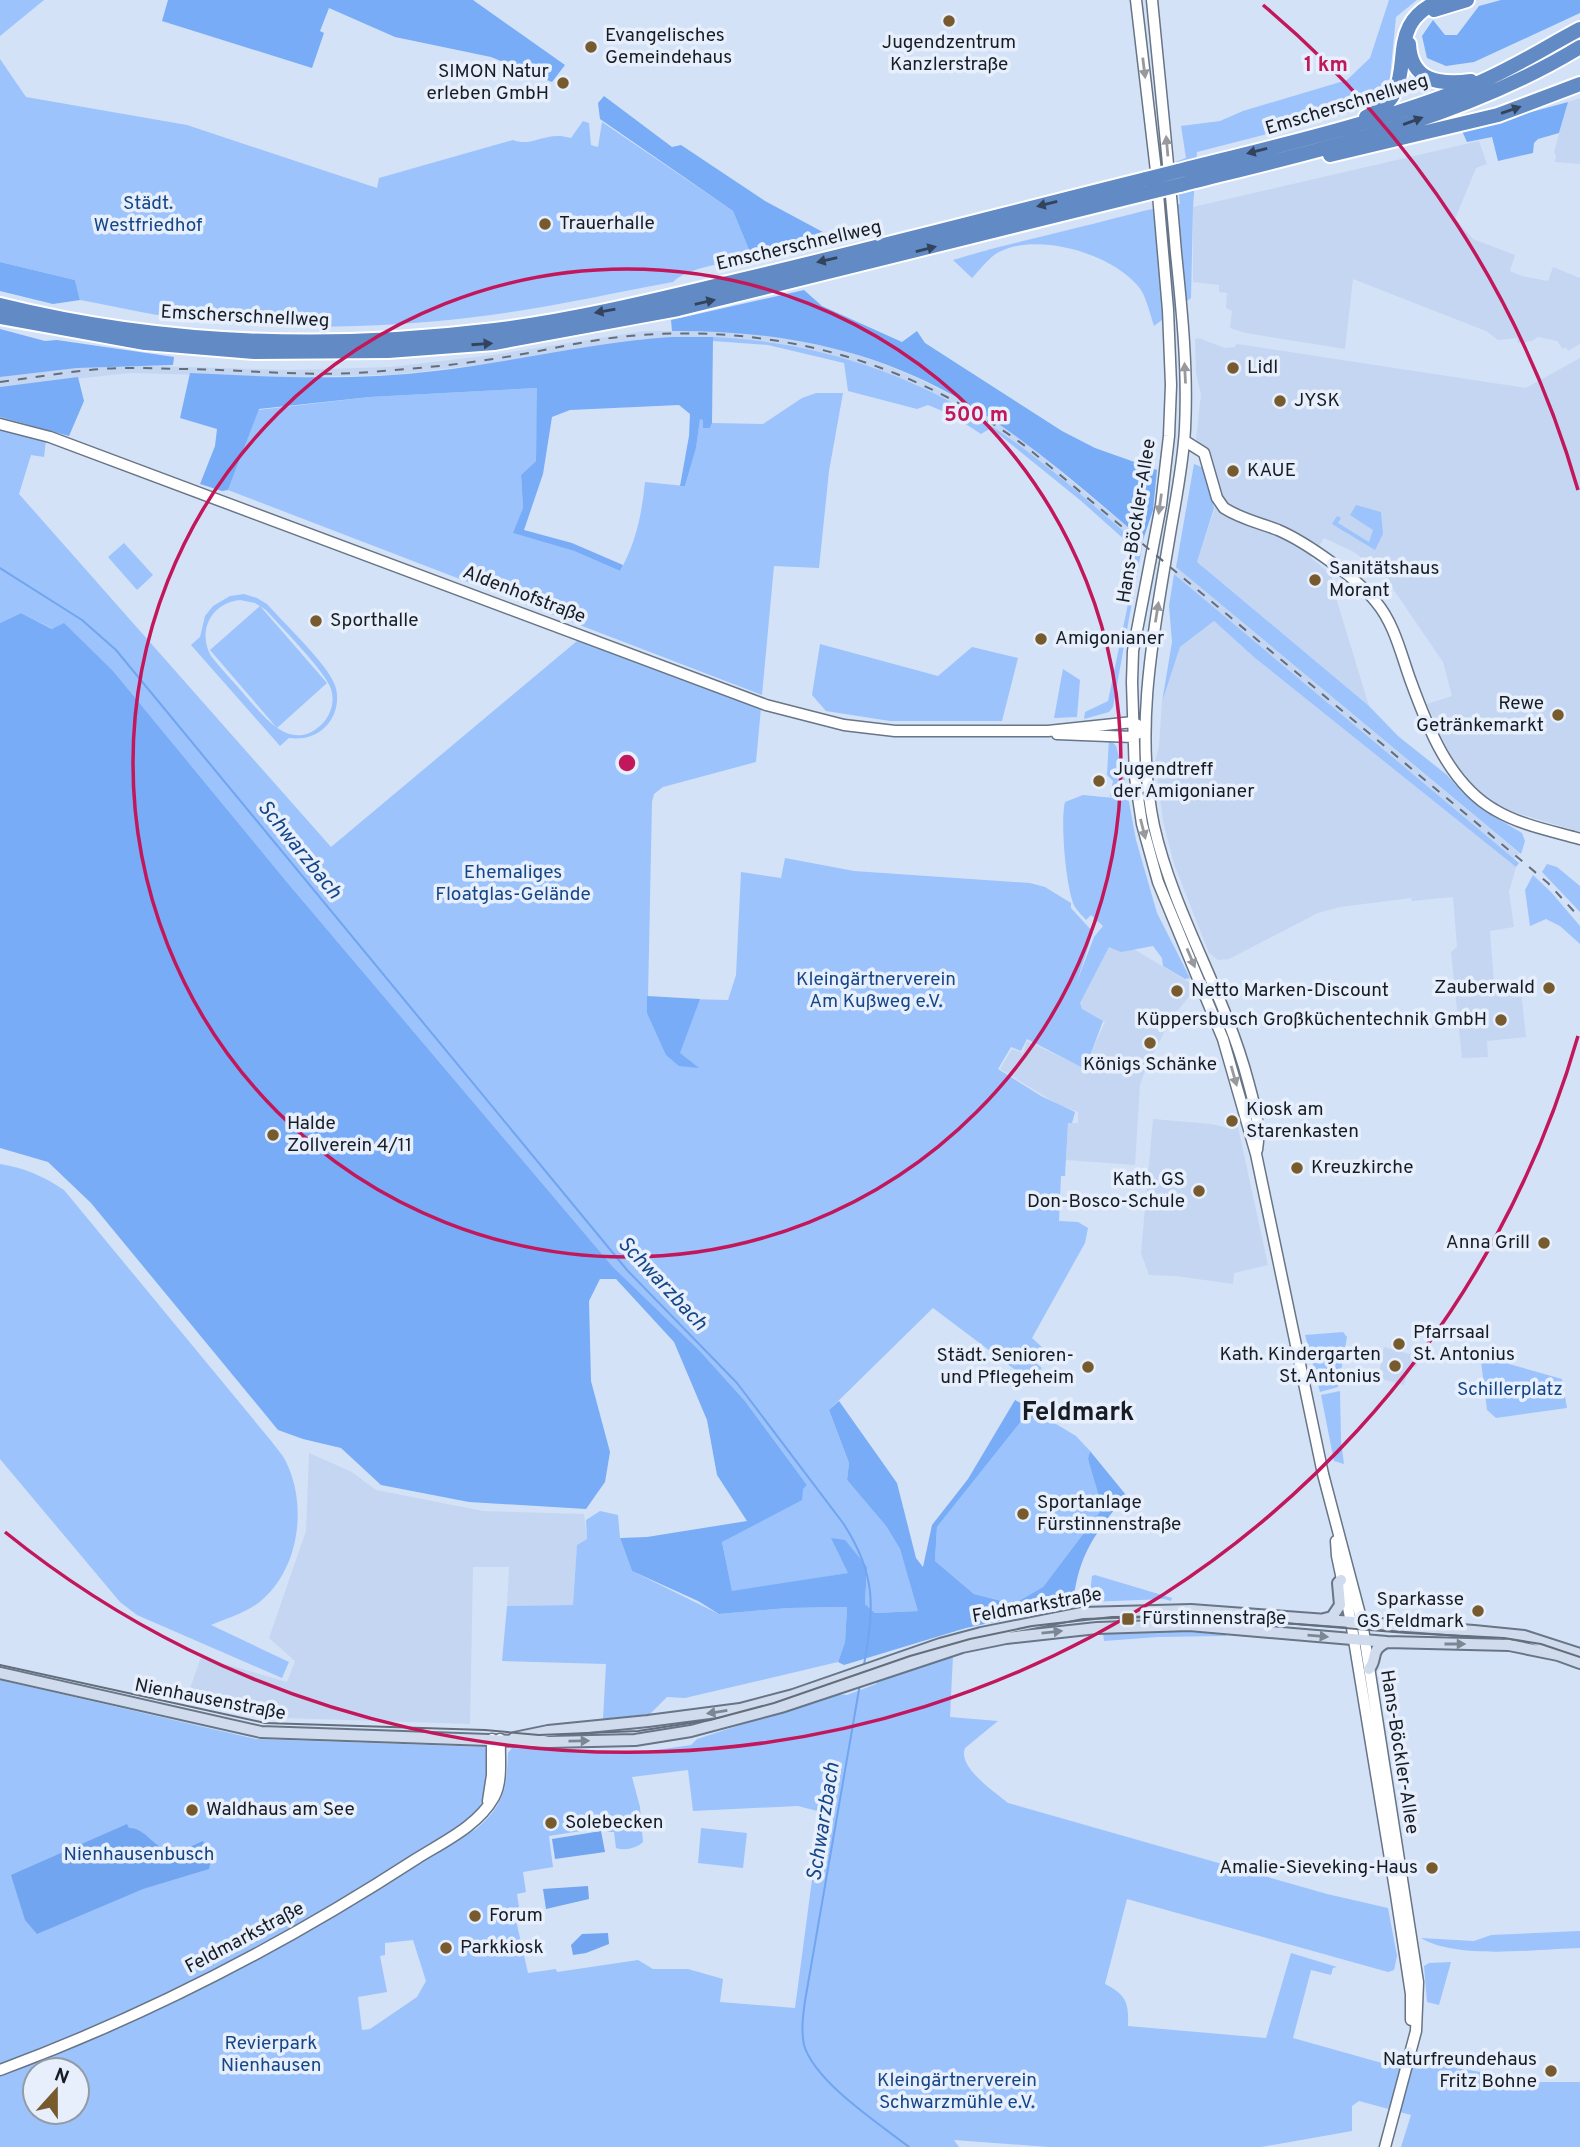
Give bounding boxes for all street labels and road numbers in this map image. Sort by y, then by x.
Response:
street label: Emscherschnellweg [1263,69,1431,141]
street label: Emscherschnellweg [714,215,884,277]
street label: Emscherschnellweg [160,301,330,333]
street label: Hans-Böckler-Allee [1112,437,1162,605]
street label: Aldenhofstraße [459,561,589,629]
street label: Feldmarkstraße [970,1583,1104,1629]
street label: Hans-Böckler-Allee [1374,1668,1424,1836]
street label: Nienhausenstraße [132,1674,288,1726]
street label: Feldmarkstraße [181,1897,309,1979]

